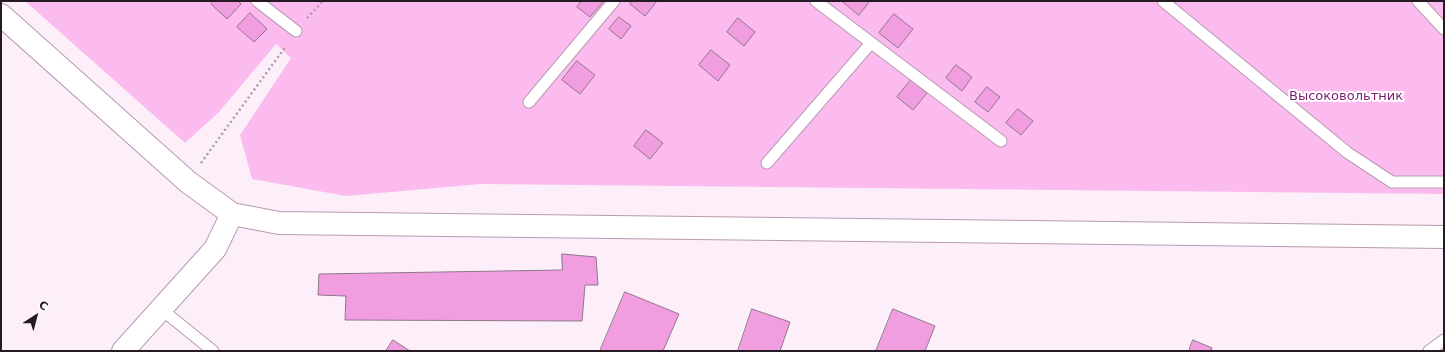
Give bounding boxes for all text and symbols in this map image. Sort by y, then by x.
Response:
park label: Высоковольтник [1289,89,1403,105]
north arrow [16,296,56,336]
text: С [36,298,50,314]

